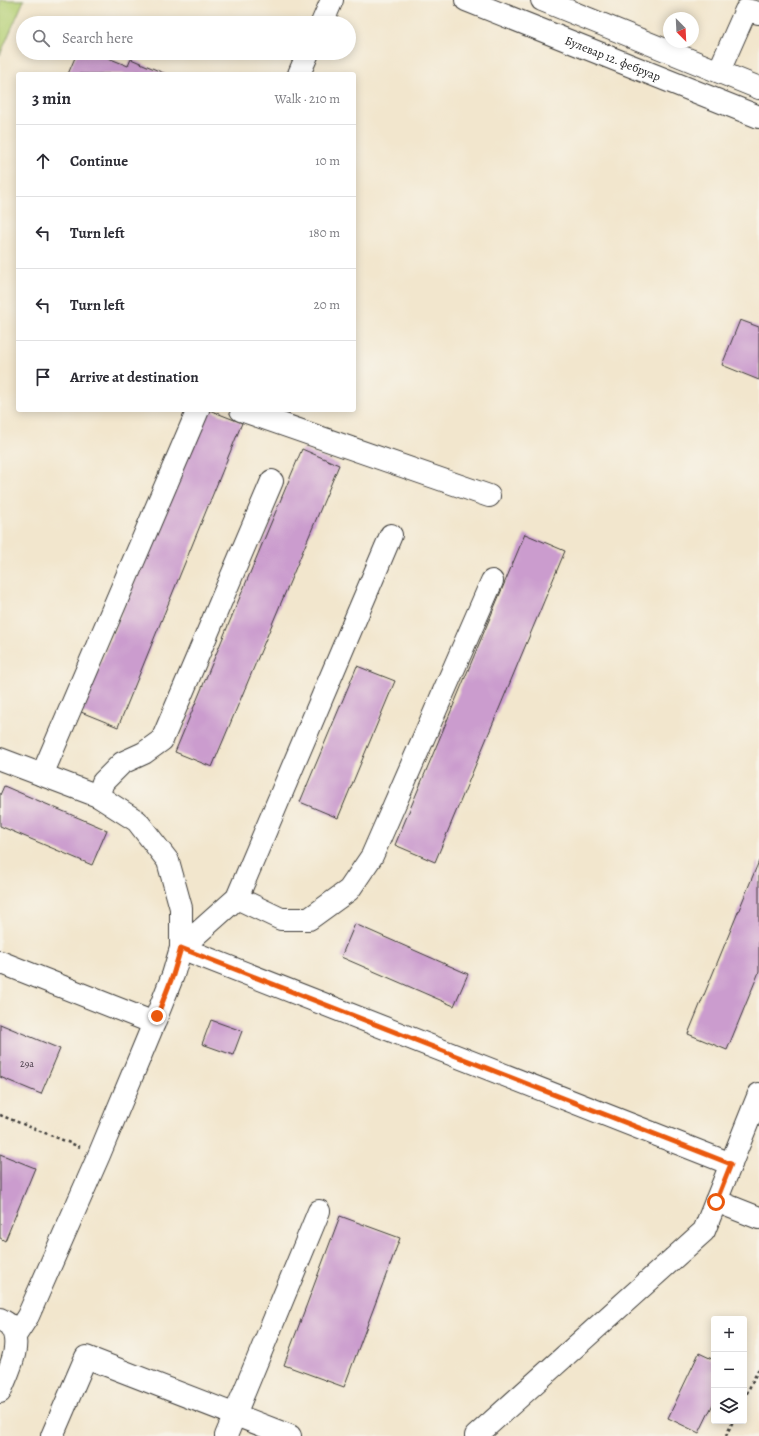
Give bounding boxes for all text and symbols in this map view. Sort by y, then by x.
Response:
north arrow [663,12,699,48]
search box [16,16,356,60]
icon: search [30,27,52,49]
text: Search here [62,28,133,48]
street label: Булевар 12. фебруар [562,32,663,85]
text: 3 min [32,87,71,110]
text: Walk · 210 m [275,90,340,107]
icon: ahead [32,150,54,172]
text: Continue [70,151,128,171]
text: 10 m [315,152,340,169]
icon: left [32,222,54,244]
text: Turn left [70,223,125,243]
text: 180 m [309,224,340,241]
icon: left [32,294,54,316]
text: Turn left [70,295,125,315]
text: 20 m [314,296,340,313]
icon: arrive [32,366,54,388]
text: Arrive at destination [70,367,199,387]
route end [148,1007,166,1025]
house number: 29a [20,1057,34,1070]
route start [707,1193,725,1211]
map controls [711,1316,747,1424]
button: + [711,1316,747,1352]
button: − [711,1352,747,1388]
button: layers [711,1388,747,1424]

